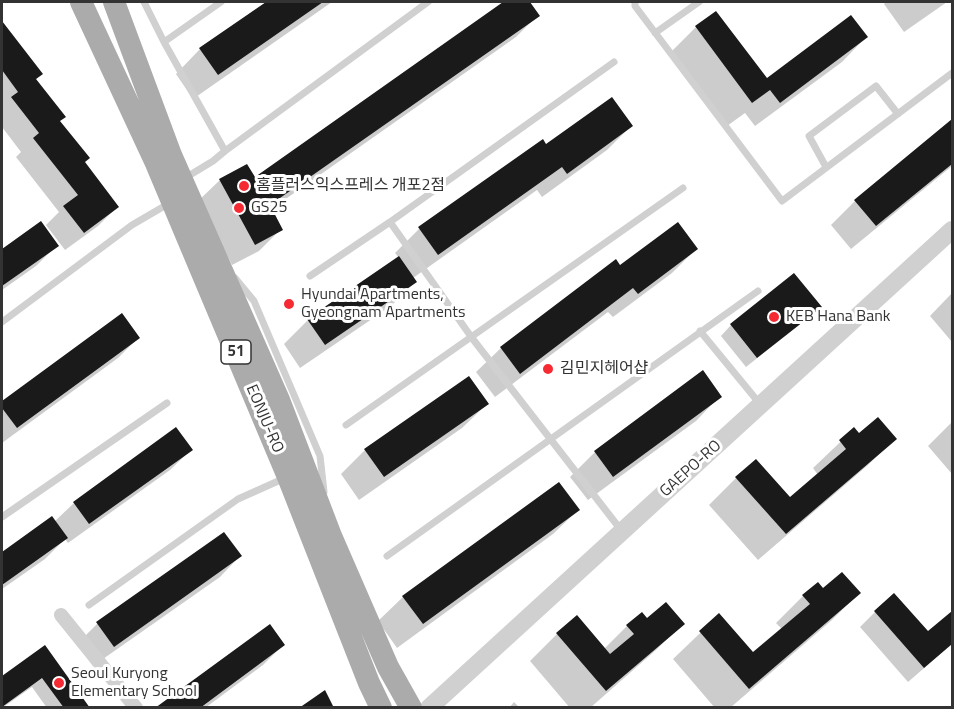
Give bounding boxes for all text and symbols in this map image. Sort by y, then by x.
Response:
place label: 홈플러스익스프레스 개포2점 [256,176,445,196]
marker: 홈플러스익스프레스 개포2점 [237,179,251,193]
place label: GS25 [251,198,287,218]
marker: GS25 [232,201,246,215]
place label: Hyundai Apartments, Gyeongnam Apartments [301,285,465,323]
marker: Hyundai Apartments, Gyeongnam Apartments [282,297,296,311]
place label: KEB Hana Bank [786,307,890,327]
marker: KEB Hana Bank [767,310,781,324]
road number: 51 [221,340,251,364]
place label: 김민지헤어샵 [560,359,648,379]
marker: 김민지헤어샵 [541,362,555,376]
street label: EONJU-RO [241,382,287,456]
street label: GAEPO-RO [656,437,726,501]
place label: Seoul Kuryong Elementary School [71,664,197,702]
marker: Seoul Kuryong Elementary School [52,676,66,690]

